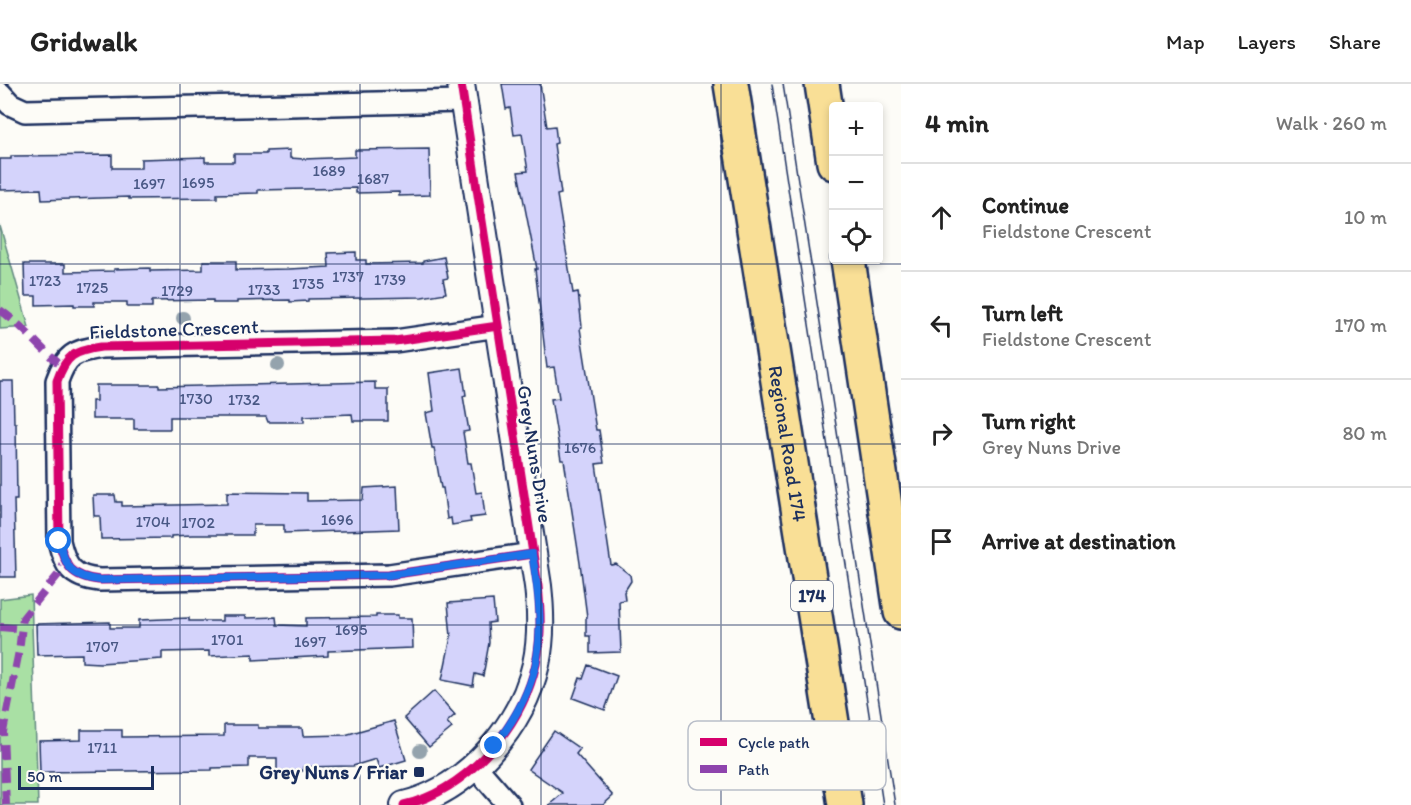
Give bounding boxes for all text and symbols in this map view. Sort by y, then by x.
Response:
text: Gridwalk [30,24,138,58]
text: Map [1166,29,1205,54]
text: Layers [1238,29,1296,54]
text: Share [1329,29,1381,54]
map controls [829,102,883,264]
button: + [829,102,883,156]
text: 4 min [925,107,989,139]
text: Walk · 260 m [1276,111,1387,135]
button: − [829,156,883,210]
house number: 1689 [312,161,346,180]
house number: 1687 [357,169,389,188]
house number: 1695 [182,173,214,192]
house number: 1697 [133,174,165,193]
text: Continue [982,192,1069,219]
icon: ahead [925,201,958,234]
text: 10 m [1344,205,1387,229]
button: locate [829,210,883,264]
text: Fieldstone Crescent [982,219,1151,243]
house number: 1737 [332,267,364,286]
house number: 1739 [374,270,406,289]
house number: 1723 [29,271,62,290]
house number: 1735 [292,274,324,293]
house number: 1725 [76,278,108,297]
house number: 1733 [248,280,281,299]
house number: 1729 [161,281,193,300]
text: Turn left [982,300,1063,327]
icon: left [925,309,958,342]
text: 170 m [1334,313,1387,337]
street label: Fieldstone Crescent [89,314,259,344]
text: Fieldstone Crescent [982,327,1151,351]
street label: Regional Road 174 [764,364,812,523]
street label: Grey Nuns Drive [512,383,558,525]
house number: 1730 [179,389,213,408]
house number: 1732 [228,390,261,409]
text: Turn right [982,408,1076,435]
icon: right [925,417,958,450]
text: 80 m [1342,421,1387,445]
text: Grey Nuns Drive [982,435,1121,459]
house number: 1676 [564,438,596,457]
house number: 1696 [321,510,353,529]
house number: 1704 [136,512,171,531]
house number: 1702 [181,513,215,532]
icon: arrive [925,525,958,558]
route start [45,527,71,553]
text: Arrive at destination [982,528,1176,555]
road number: 174 [791,581,833,611]
house number: 1695 [335,620,367,639]
house number: 1701 [211,630,244,649]
house number: 1697 [294,632,326,651]
house number: 1707 [85,637,119,656]
legend [688,721,886,790]
route end [480,732,506,758]
text: Cycle path [738,733,810,752]
house number: 1711 [87,738,118,757]
place label: Grey Nuns / Friar [259,760,407,785]
text: Path [738,760,769,779]
scale bar [18,763,154,790]
marker: Grey Nuns / Friar [412,765,426,779]
text: 50 m [27,767,62,786]

